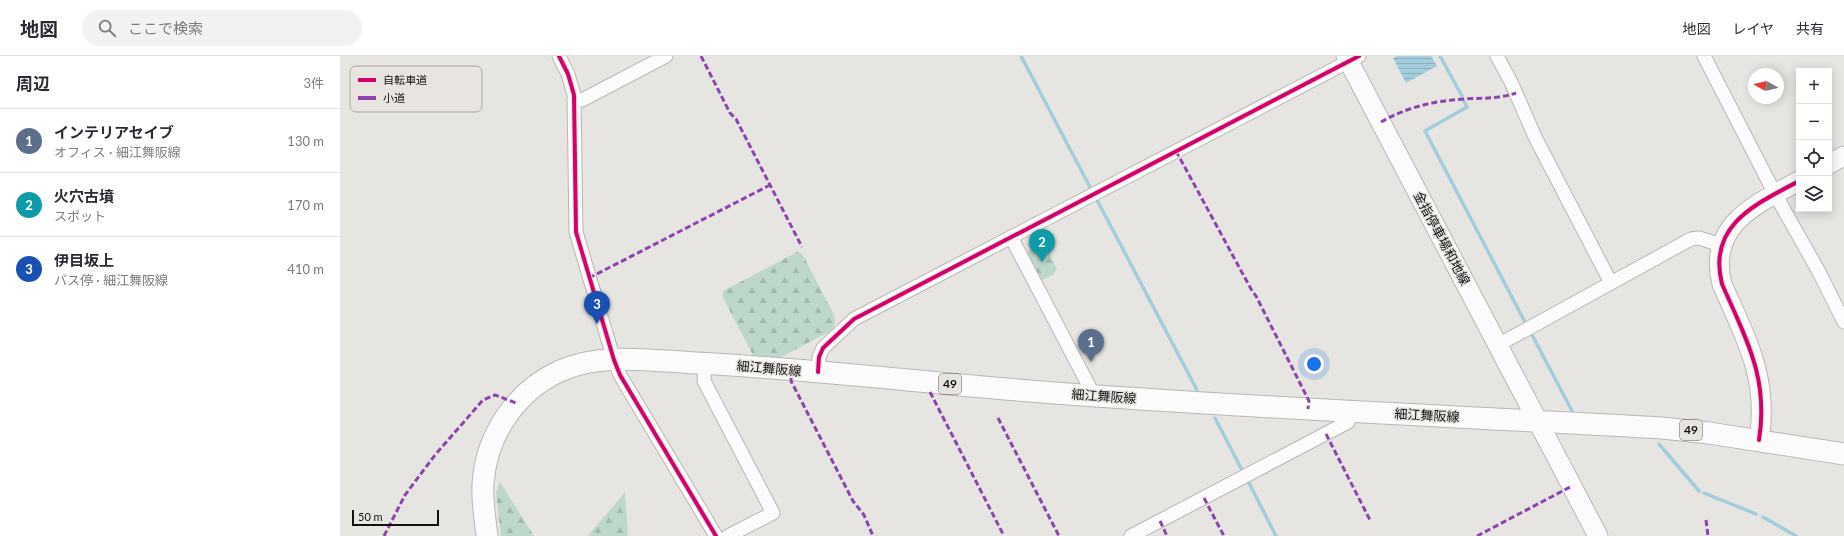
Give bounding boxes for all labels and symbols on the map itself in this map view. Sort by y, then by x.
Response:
legend [350,66,482,112]
north arrow [1748,68,1784,104]
text: 自転車道 [383,73,427,86]
text: 小道 [383,91,405,104]
street label: 金指停車場和地線 [1411,188,1473,288]
pin: 2 [1029,229,1055,262]
pin: 3 [584,291,610,324]
pin: 1 [1078,329,1104,362]
your location [1304,354,1324,374]
street label: 細江舞阪線 [736,357,802,379]
road number: 49 [939,374,961,394]
street label: 細江舞阪線 [1071,386,1137,406]
street label: 細江舞阪線 [1394,405,1460,425]
road number: 49 [1680,420,1702,440]
scale bar [352,508,439,527]

